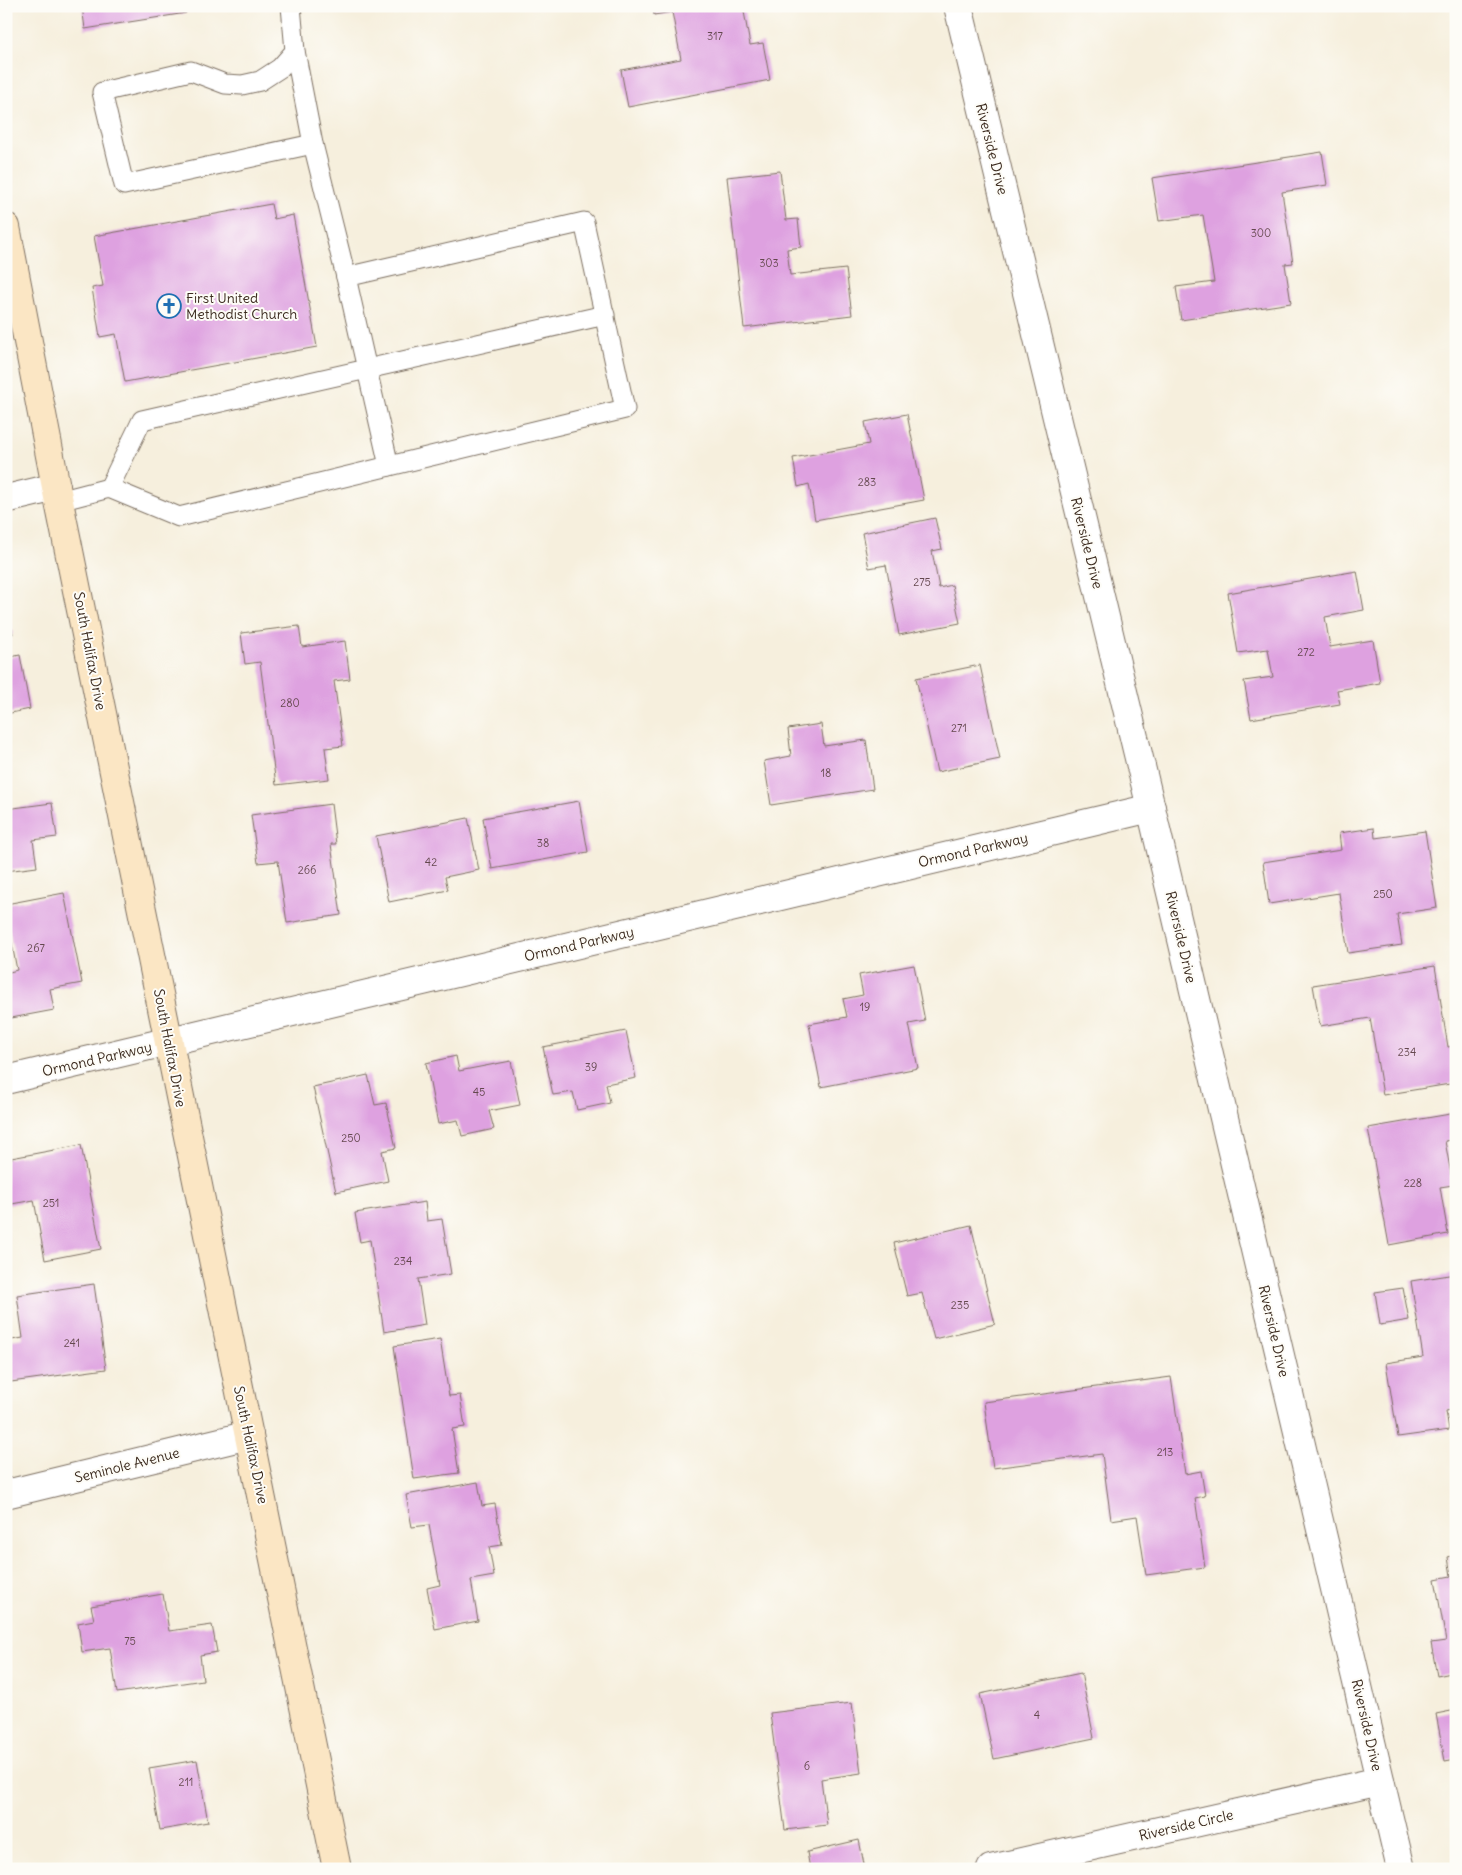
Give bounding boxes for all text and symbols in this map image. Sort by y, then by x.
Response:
house number: 317 [707,29,724,43]
street label: Riverside Drive [972,101,1012,197]
house number: 300 [1251,226,1271,240]
house number: 303 [759,256,779,270]
place label: First United Methodist Church [186,289,297,323]
church icon: First United Methodist Church [156,293,182,319]
house number: 283 [858,475,876,489]
street label: Riverside Drive [1067,495,1107,591]
house number: 275 [913,575,931,589]
street label: South Halifax Drive [70,590,110,712]
house number: 272 [1297,645,1315,659]
house number: 280 [280,696,300,710]
house number: 271 [951,721,967,735]
house number: 18 [821,766,831,780]
street label: Ormond Parkway [916,829,1030,871]
house number: 38 [537,836,549,850]
house number: 42 [425,855,437,869]
house number: 266 [298,863,316,877]
house number: 250 [1373,887,1393,901]
street label: Riverside Drive [1162,889,1200,985]
street label: Ormond Parkway [522,923,636,965]
house number: 267 [27,941,45,955]
street label: South Halifax Drive [150,987,190,1109]
house number: 19 [860,1000,870,1014]
street label: Ormond Parkway [40,1038,154,1080]
house number: 234 [1398,1045,1416,1059]
house number: 39 [585,1060,597,1074]
house number: 45 [473,1085,485,1099]
house number: 250 [341,1131,361,1145]
house number: 228 [1404,1176,1422,1190]
house number: 251 [43,1196,59,1210]
house number: 234 [394,1254,412,1268]
street label: Riverside Drive [1255,1283,1293,1379]
house number: 235 [951,1298,969,1312]
house number: 241 [64,1336,80,1350]
street label: South Halifax Drive [230,1384,272,1506]
street label: Seminole Avenue [73,1443,181,1487]
house number: 213 [1157,1445,1173,1459]
house number: 75 [124,1634,136,1648]
street label: Riverside Drive [1348,1677,1386,1773]
house number: 4 [1034,1708,1040,1722]
house number: 6 [804,1759,810,1773]
house number: 211 [179,1775,193,1789]
street label: Riverside Circle [1137,1805,1235,1845]

